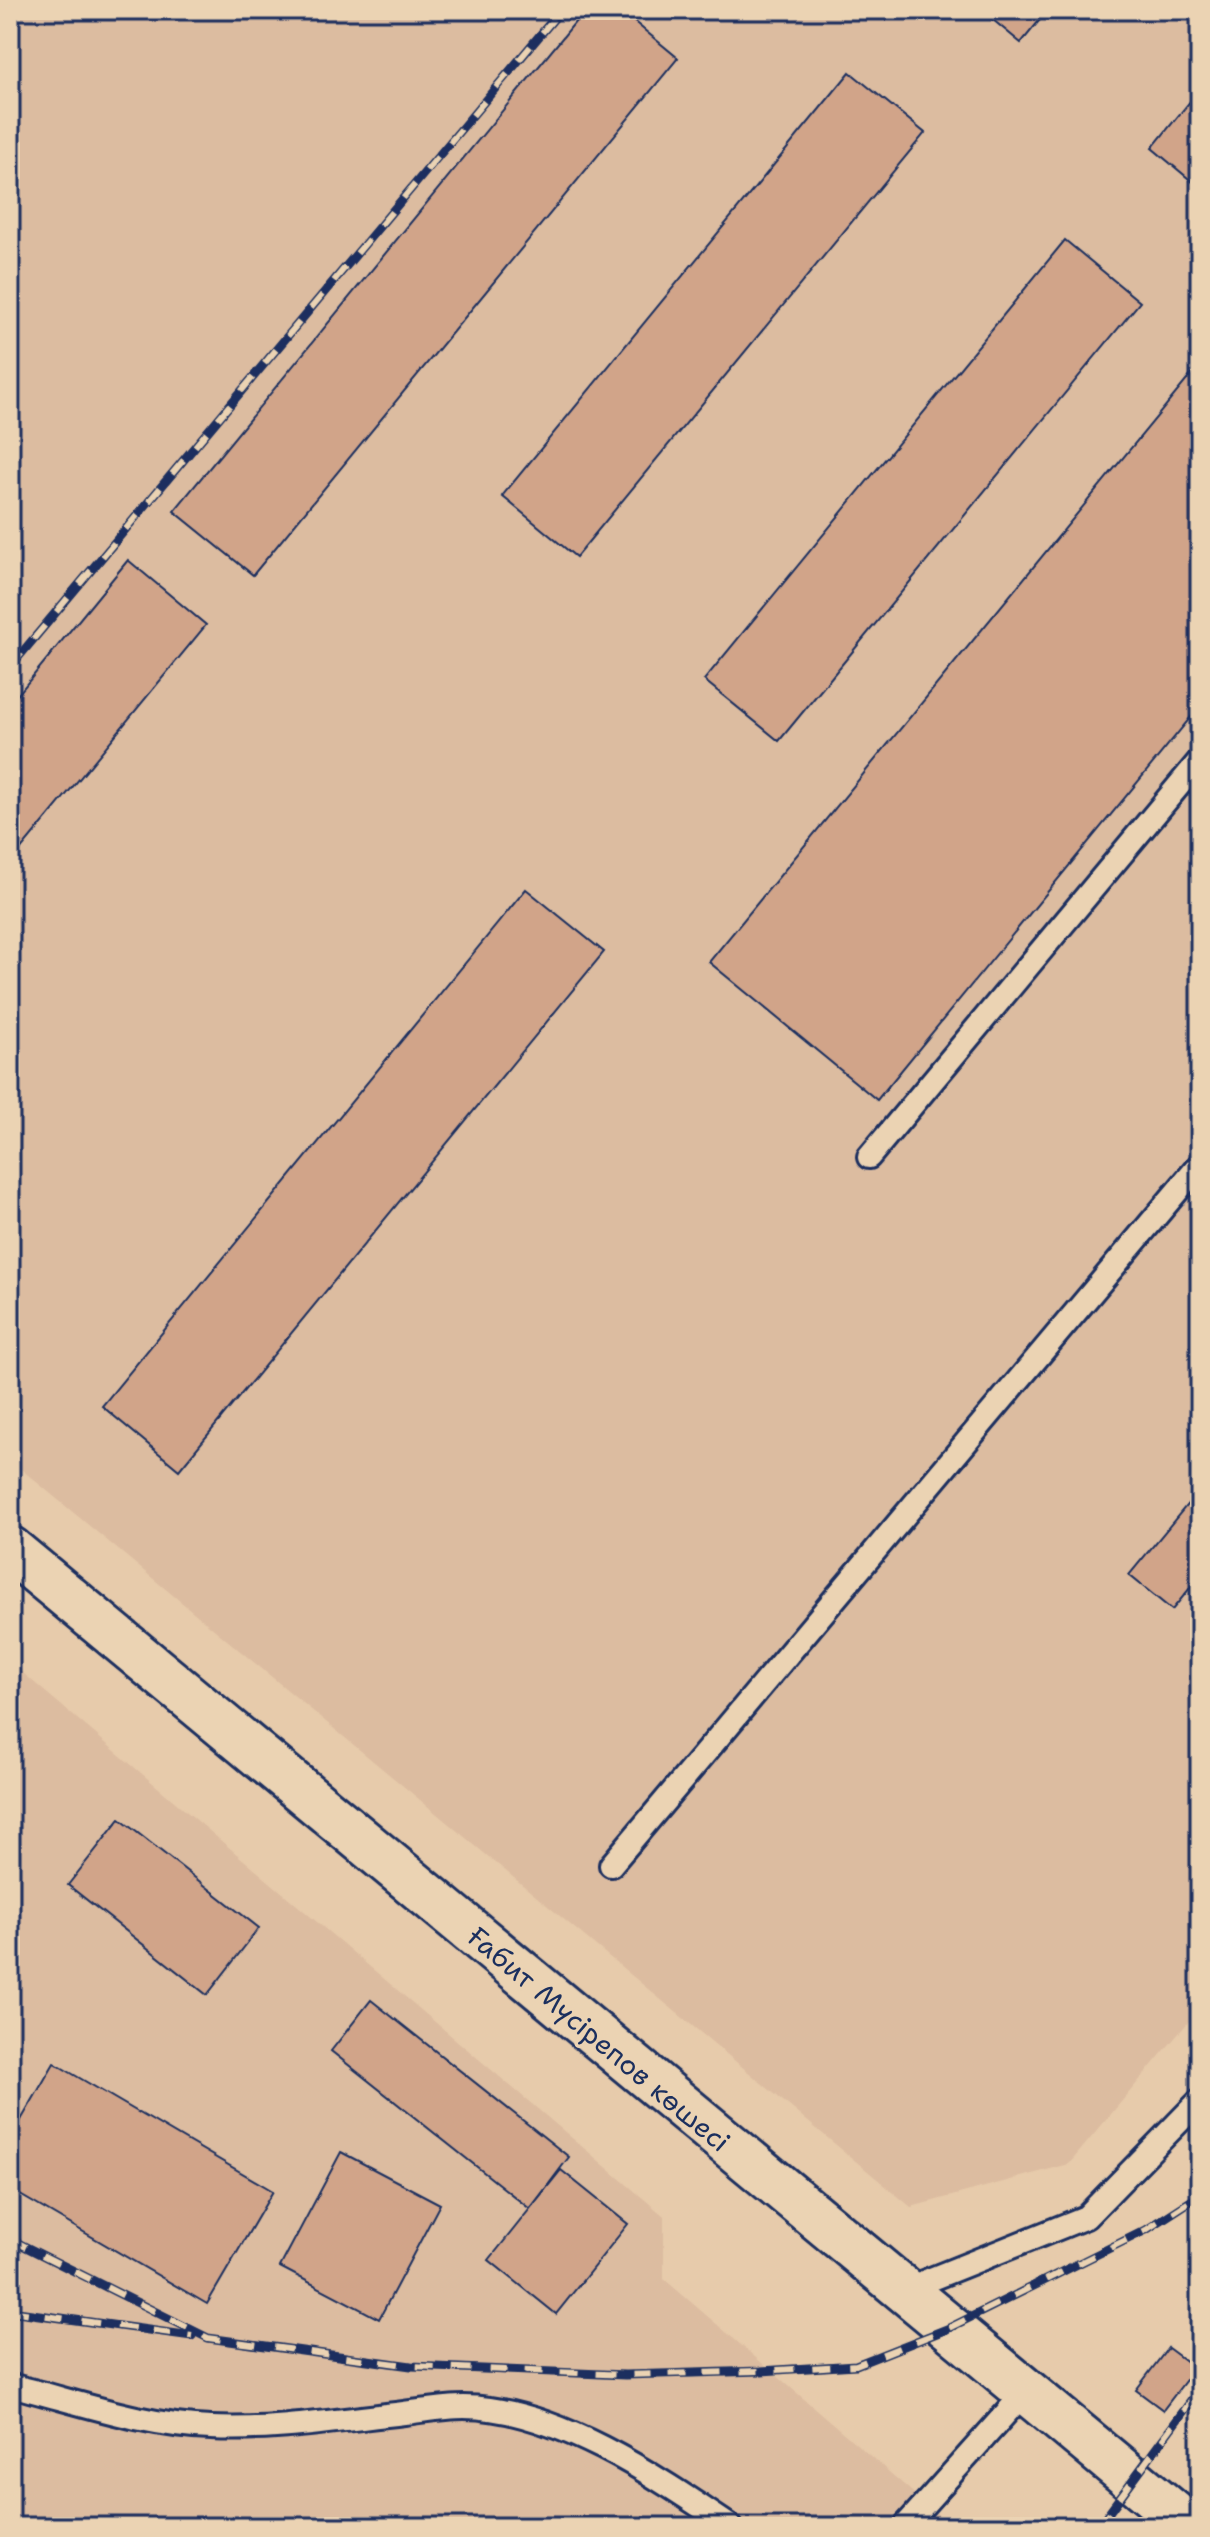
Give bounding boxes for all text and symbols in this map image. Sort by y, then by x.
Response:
street label: Ғабит Мүсірепов көшесі [460,1918,738,2160]

